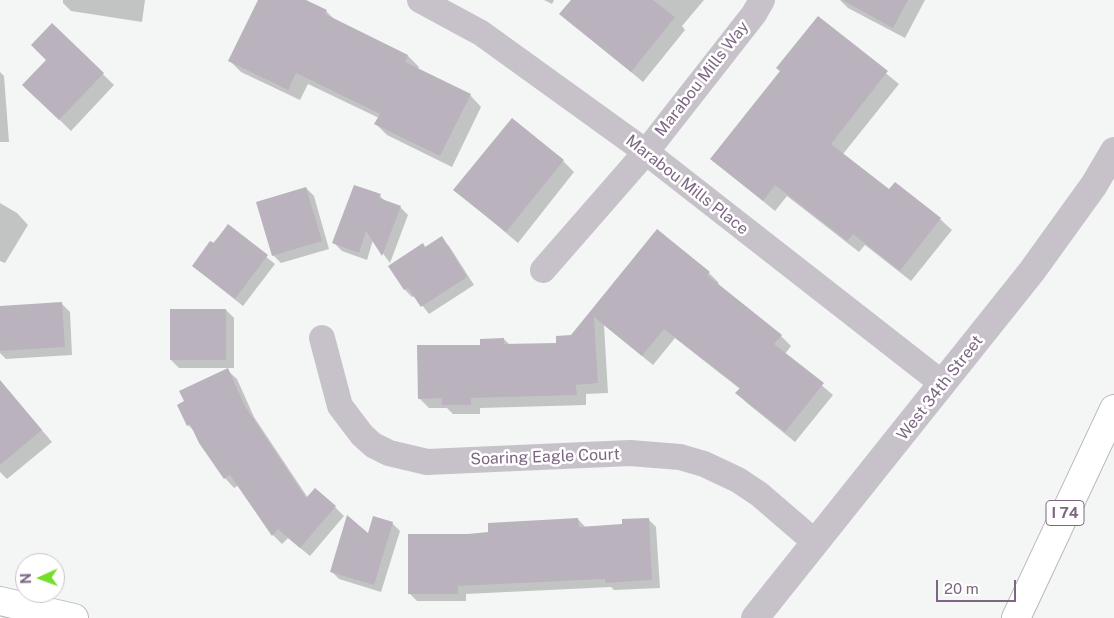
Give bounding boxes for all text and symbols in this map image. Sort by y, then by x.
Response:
street label: Marabou Mills Way [651,18,753,140]
street label: Marabou Mills Place [622,131,752,239]
street label: West 34th Street [893,332,987,444]
street label: Soaring Eagle Court [470,445,620,469]
road number: I 74 [1046,500,1084,526]
north arrow [15,553,65,603]
scale bar [939,570,1019,602]
text: N [18,573,34,584]
text: 20 m [944,580,979,597]

